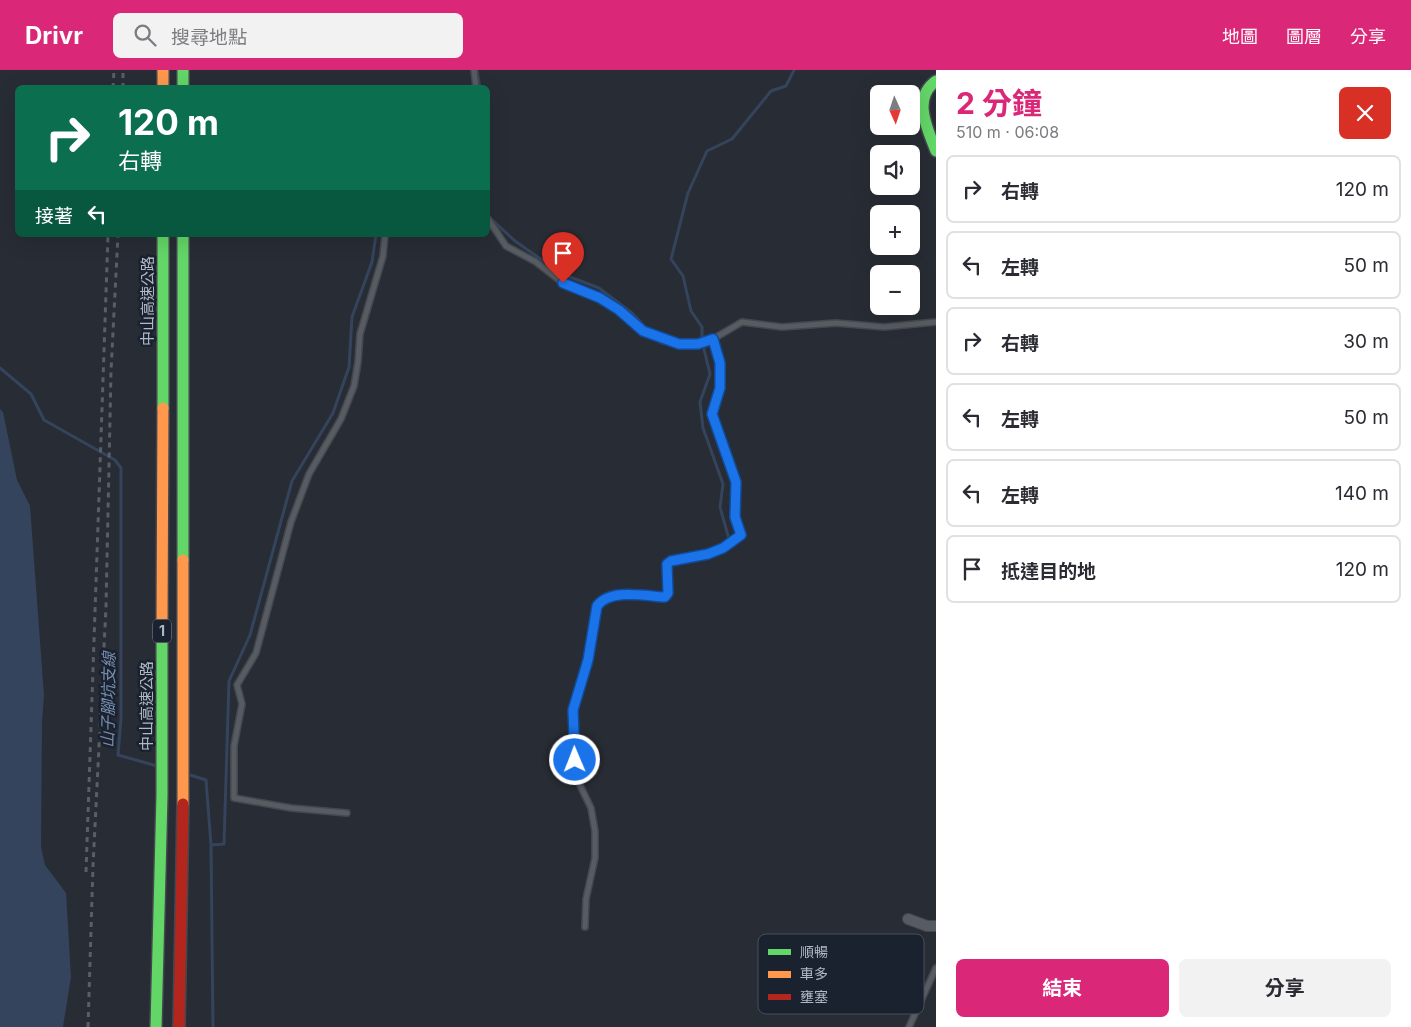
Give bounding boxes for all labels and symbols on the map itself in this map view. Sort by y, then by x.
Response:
north arrow [870,85,920,135]
pin [542,232,584,283]
street label: 中山高速公路 [138,256,157,346]
road number: 1 [153,620,171,642]
water label: 山子腳坑支線 [97,650,119,748]
street label: 中山高速公路 [137,661,156,751]
position arrow [548,733,600,785]
legend [758,934,924,1014]
text: 順暢 [800,943,828,960]
text: 車多 [800,965,828,982]
text: 壅塞 [800,988,828,1005]

